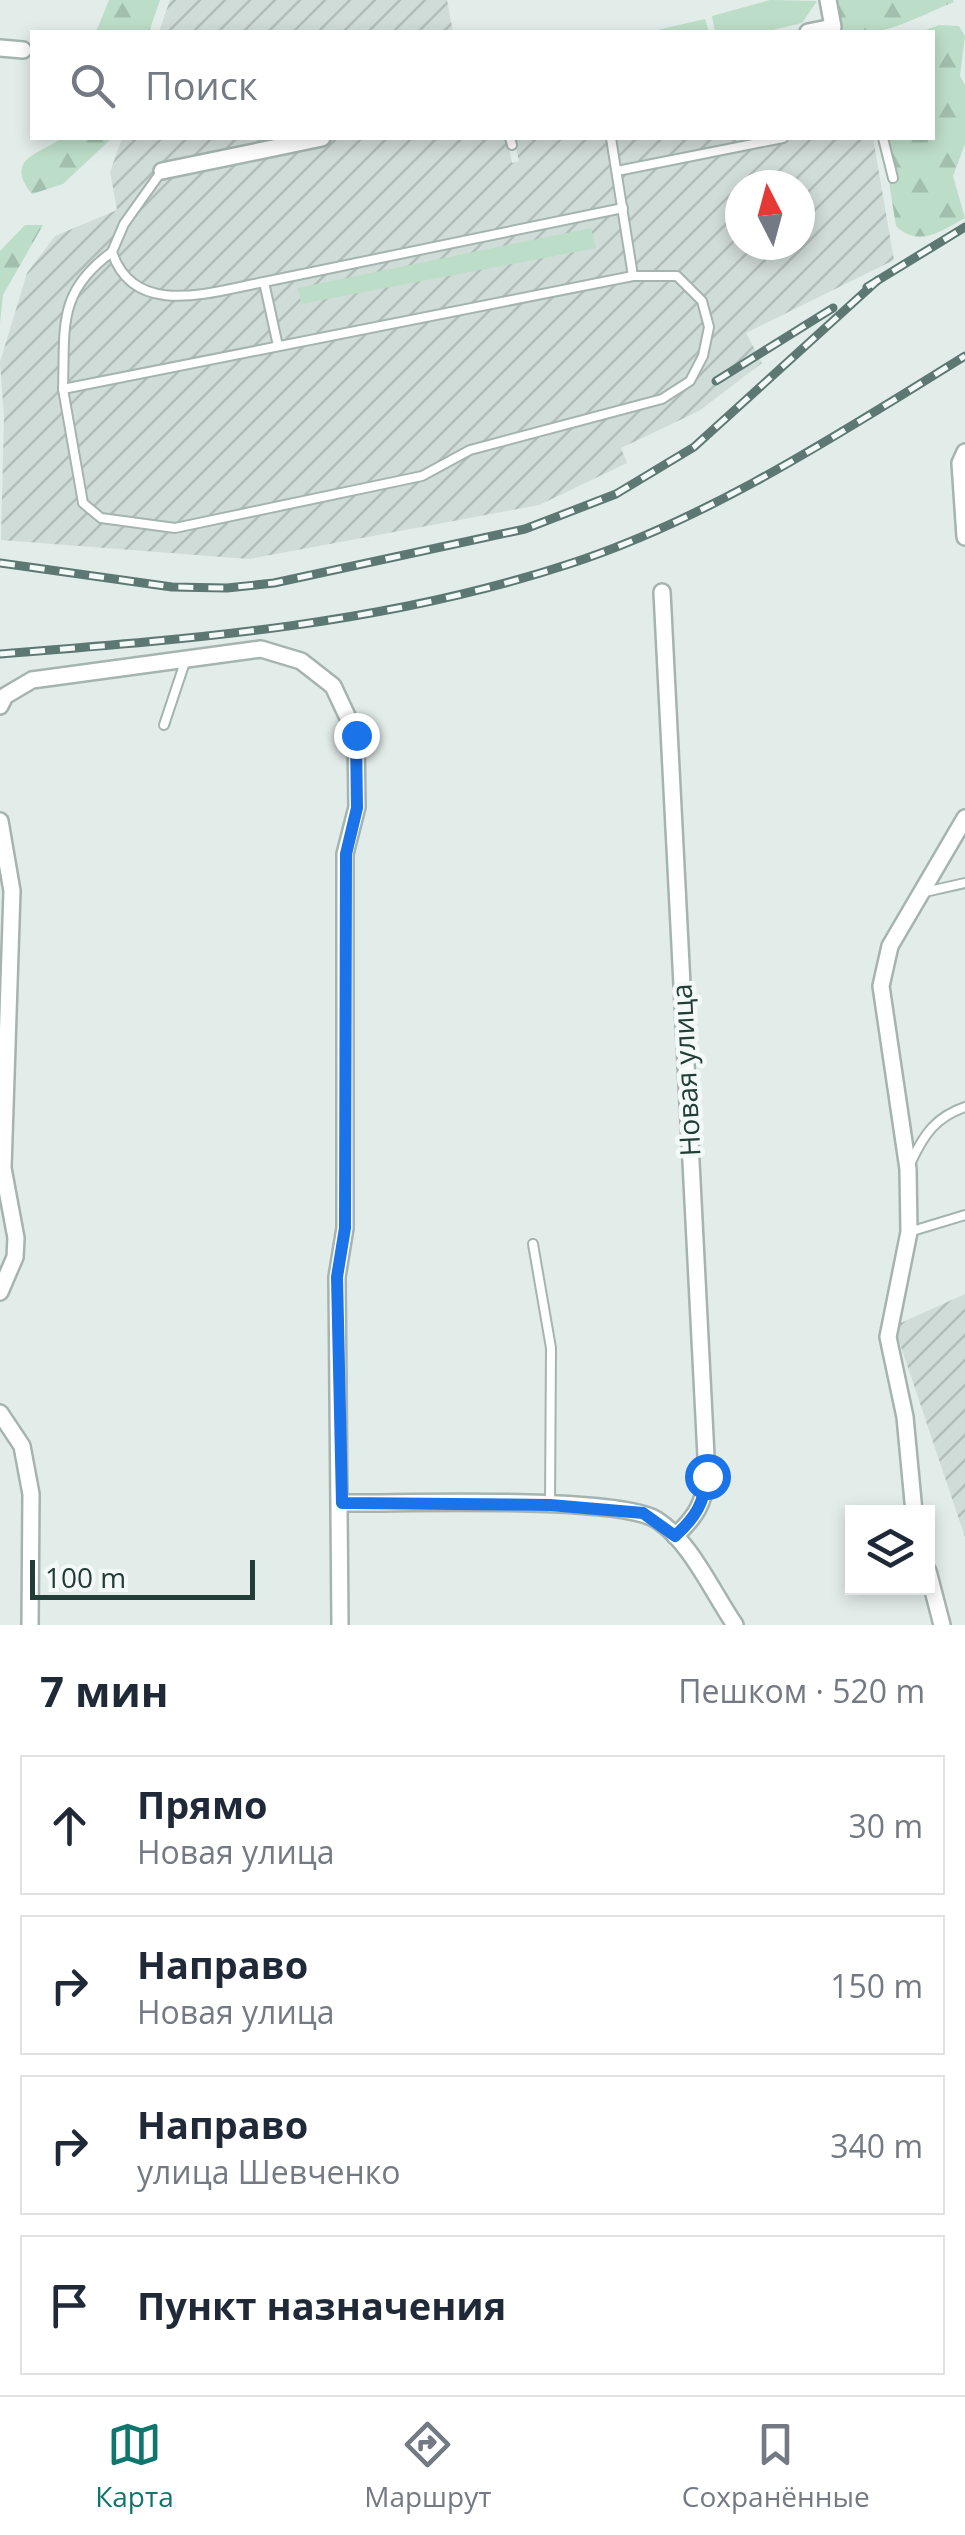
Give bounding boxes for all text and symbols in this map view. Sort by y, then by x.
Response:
search box [30,30,935,140]
icon: search [65,58,120,113]
text: Поиск [145,59,258,111]
north arrow [725,170,815,260]
route end [334,713,380,759]
street label: Новая улица [662,983,708,1157]
route start [685,1454,731,1500]
map controls [845,1505,935,1595]
button: layers [845,1505,935,1595]
scale bar [30,1555,255,1600]
text: 100 m [45,1558,126,1596]
text: 7 мин [40,1662,168,1719]
text: Пешком · 520 m [678,1669,925,1712]
text: Прямо [137,1778,268,1830]
icon: ahead [42,1798,97,1853]
text: 30 m [848,1804,923,1847]
text: Новая улица [137,1830,335,1873]
text: Направо [137,1938,308,1990]
icon: right [42,1958,97,2013]
text: 150 m [830,1964,923,2007]
text: Новая улица [137,1990,335,2033]
text: Направо [137,2098,308,2150]
icon: right [42,2118,97,2173]
text: 340 m [830,2124,923,2167]
text: улица Шевченко [137,2150,401,2193]
icon: arrive [42,2278,97,2333]
text: Пункт назначения [137,2279,506,2331]
tab: Карта [95,2417,174,2515]
tab: Маршрут [364,2417,491,2515]
tab: Сохранённые [682,2417,870,2515]

